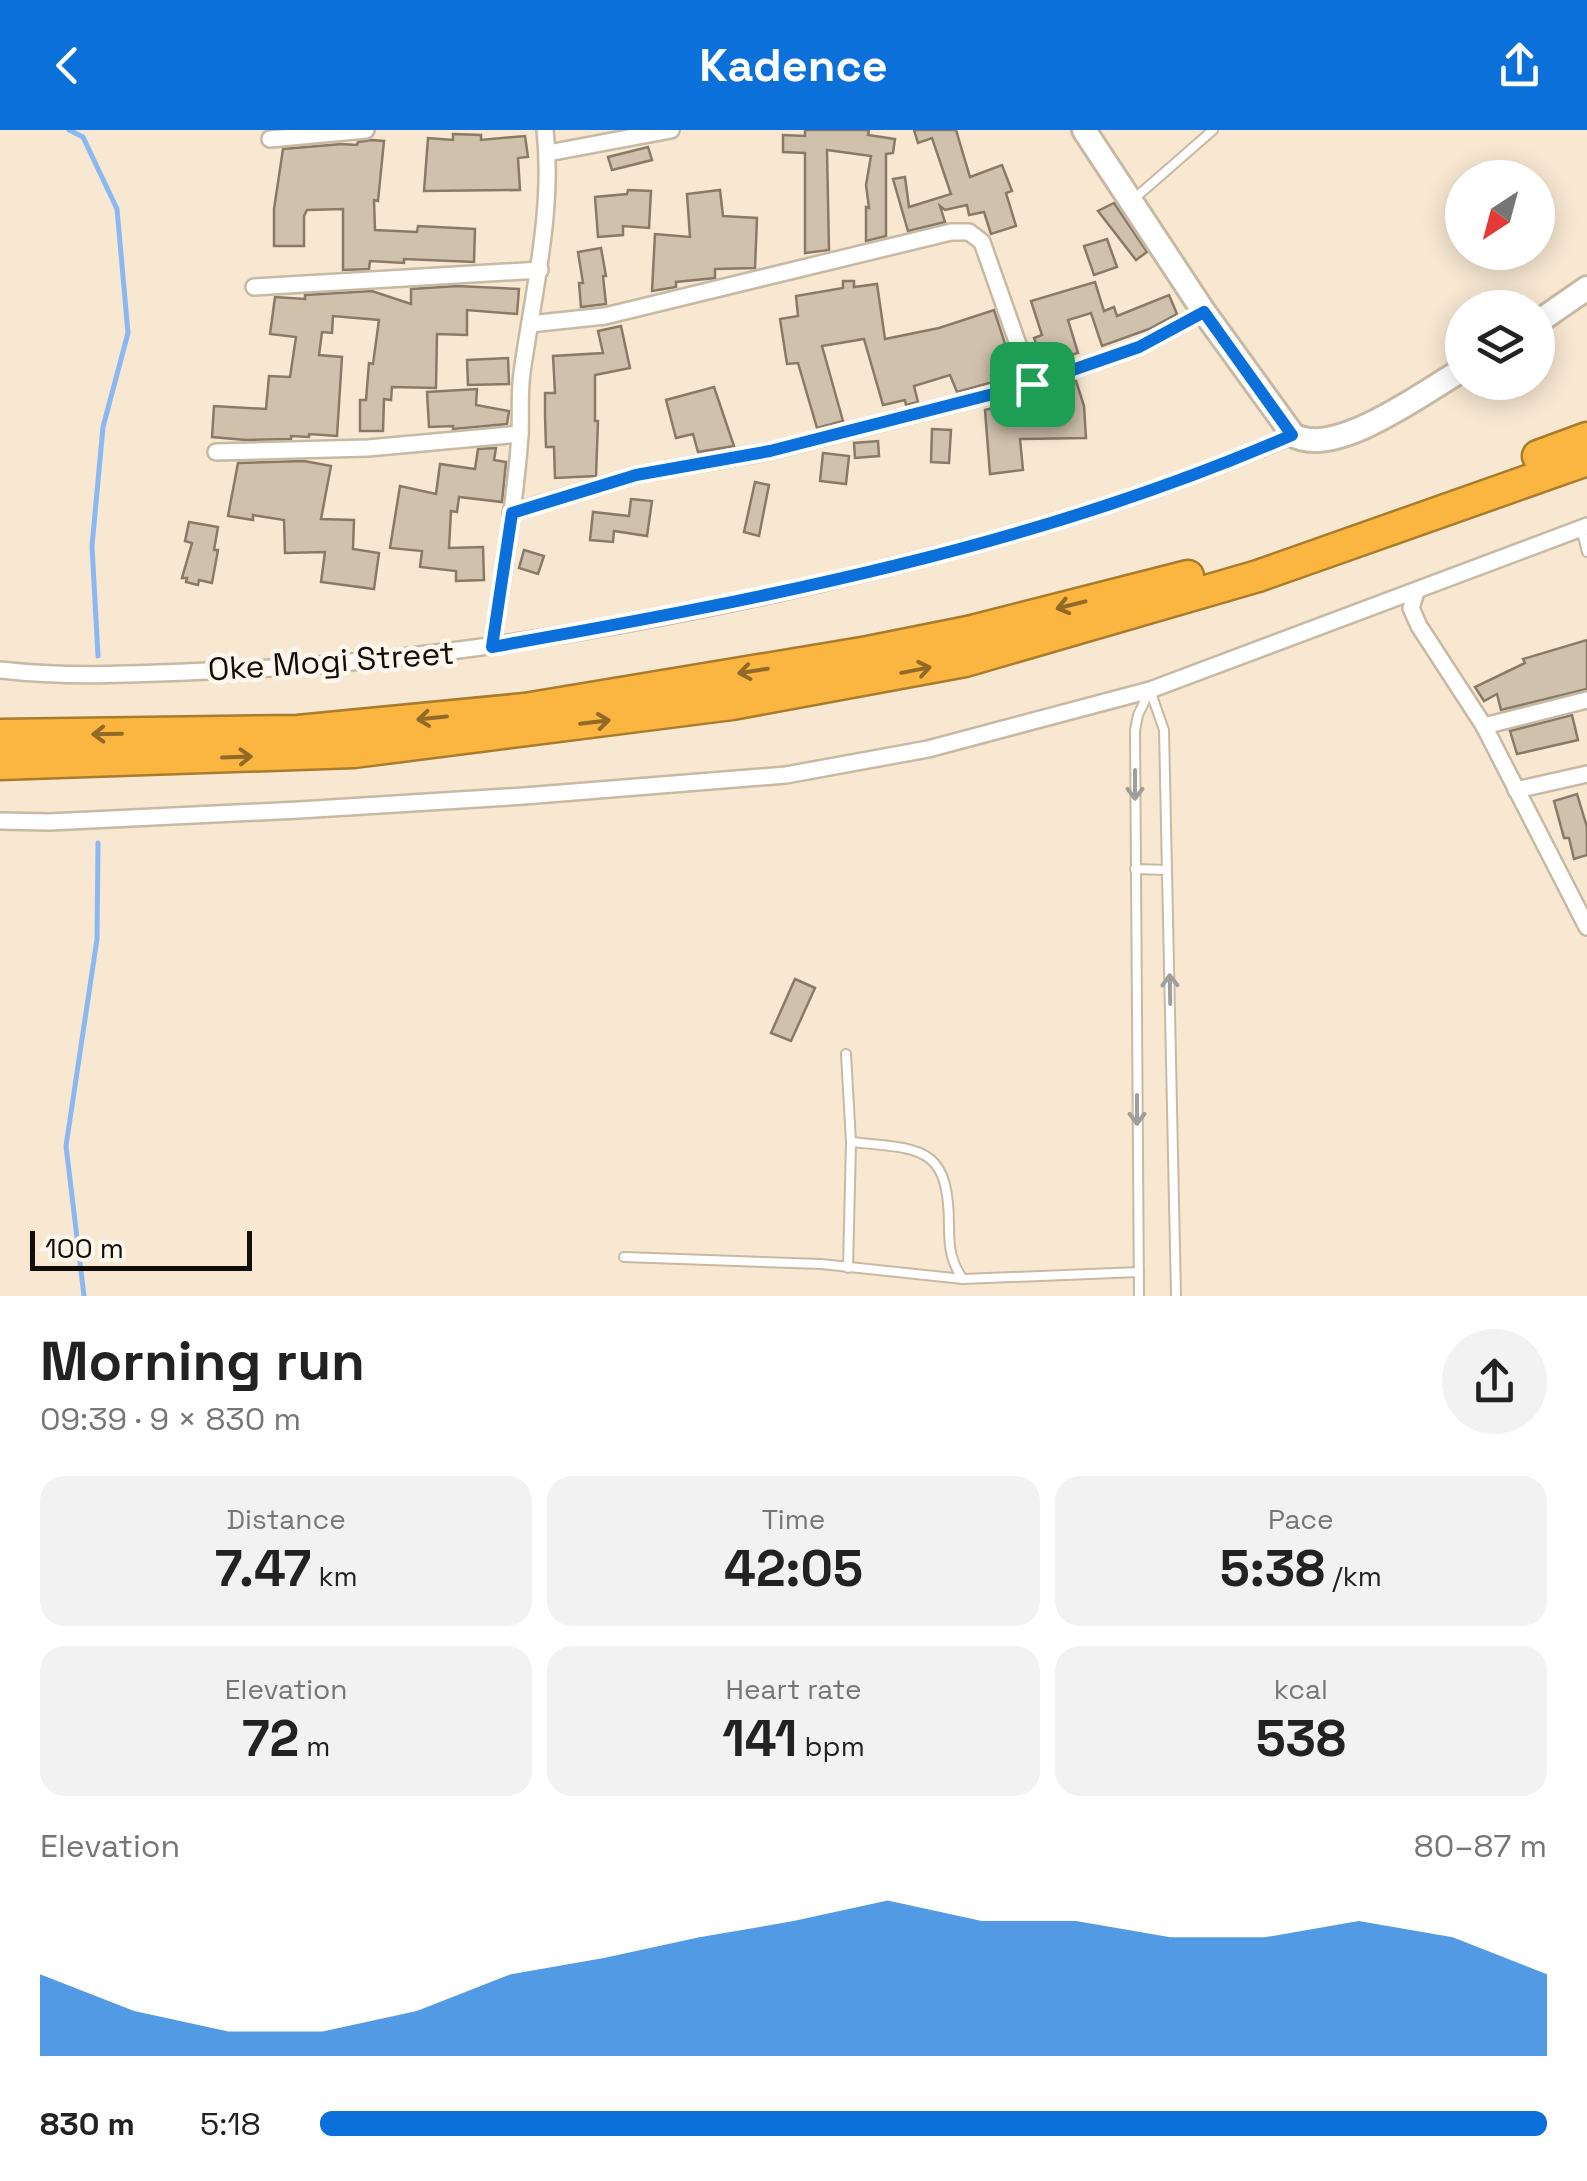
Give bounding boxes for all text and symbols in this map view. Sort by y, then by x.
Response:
text: Kadence [699,37,888,94]
icon: back [40,38,95,93]
icon: share [1492,38,1547,93]
north arrow [1445,160,1555,270]
map controls [1445,160,1555,400]
button: layers [1445,290,1555,400]
pin [990,342,1075,427]
icon: arrive [1005,357,1060,412]
one-way arrow [1056,597,1087,616]
street label: Oke Mogi Street [207,632,455,690]
one-way arrow [899,660,932,679]
one-way arrow [738,662,770,681]
one-way arrow [416,708,448,727]
one-way arrow [579,712,611,731]
one-way arrow [92,724,124,744]
one-way arrow [221,747,253,766]
one-way arrow [1126,768,1144,800]
one-way arrow [1160,973,1179,1005]
one-way arrow [1128,1092,1146,1125]
scale bar [30,1226,252,1270]
text: 100 m [45,1230,124,1266]
text: Morning run [40,1326,365,1396]
button: share [1442,1329,1547,1434]
text: 09:39 · 9 × 830 m [40,1399,301,1439]
text: Distance [227,1501,346,1537]
text: Time [762,1501,825,1537]
text: Pace [1268,1501,1334,1537]
text: 7.47 [215,1537,311,1601]
text: 42:05 [724,1537,863,1601]
text: 5:38 [1220,1537,1325,1601]
text: km [311,1558,358,1594]
text: /km [1325,1558,1382,1594]
text: Elevation [225,1671,348,1707]
text: Heart rate [726,1671,861,1707]
text: kcal [1274,1671,1328,1707]
text: 72 [242,1707,299,1771]
text: 141 [722,1707,797,1771]
text: 538 [1256,1707,1346,1771]
text: m [299,1728,330,1764]
text: bpm [797,1728,865,1764]
text: Elevation [40,1826,180,1866]
text: 80–87 m [1414,1826,1547,1866]
text: 830 m [40,2104,135,2144]
text: 5:18 [200,2104,261,2144]

